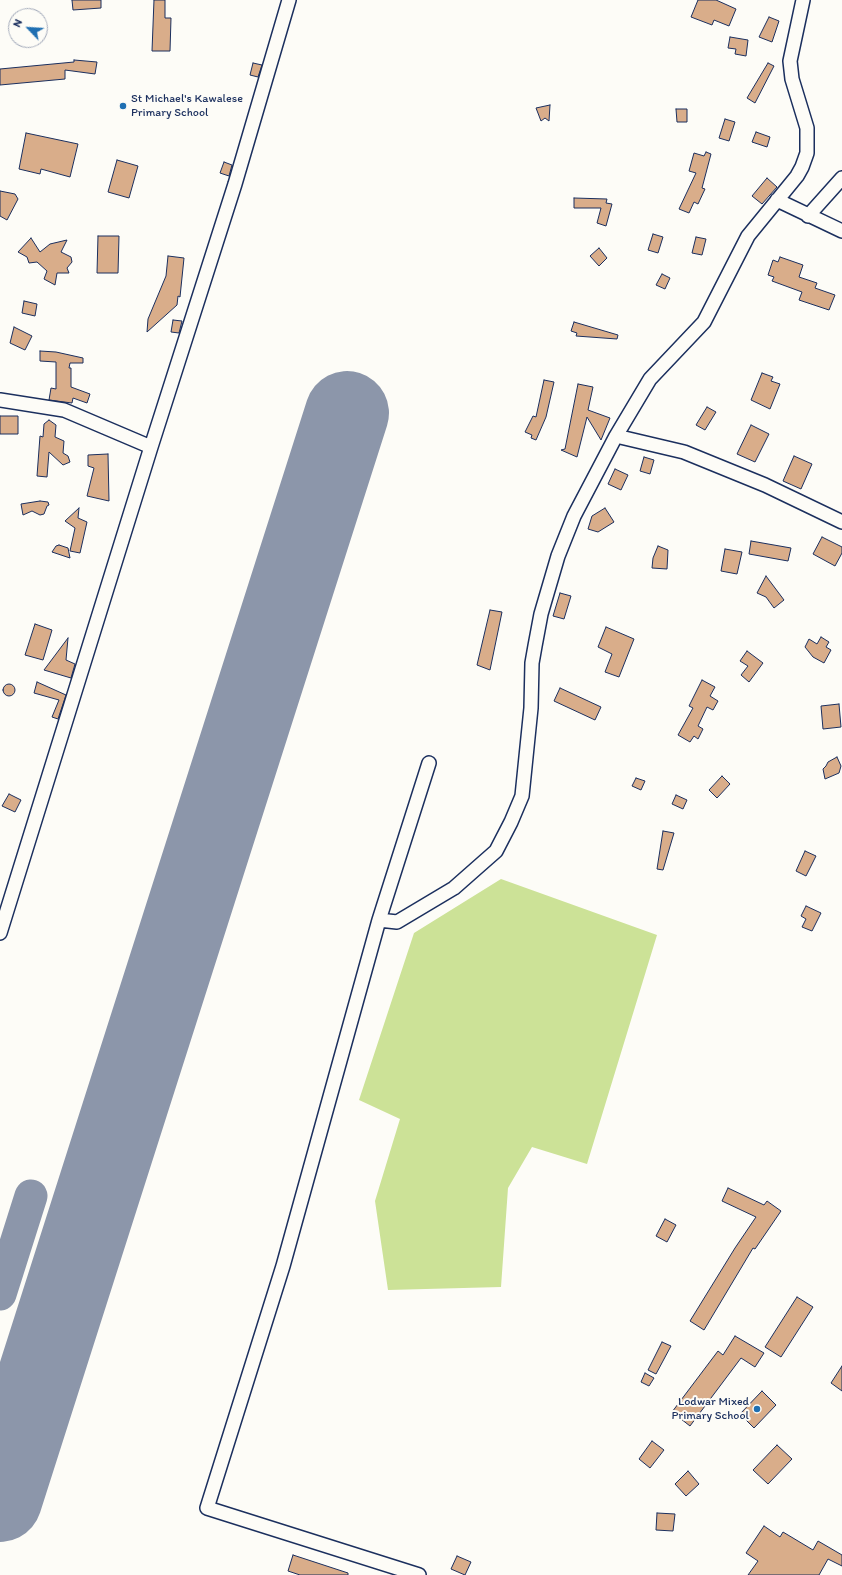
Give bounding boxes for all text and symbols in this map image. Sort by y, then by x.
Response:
north arrow [8,8,48,48]
text: N [10,17,25,29]
place label: St Michael's Kawalese Primary School [131,92,243,120]
marker: St Michael's Kawalese Primary School [118,101,128,111]
place label: Lodwar Mixed Primary School [672,1395,749,1423]
marker: Lodwar Mixed Primary School [752,1404,762,1414]

